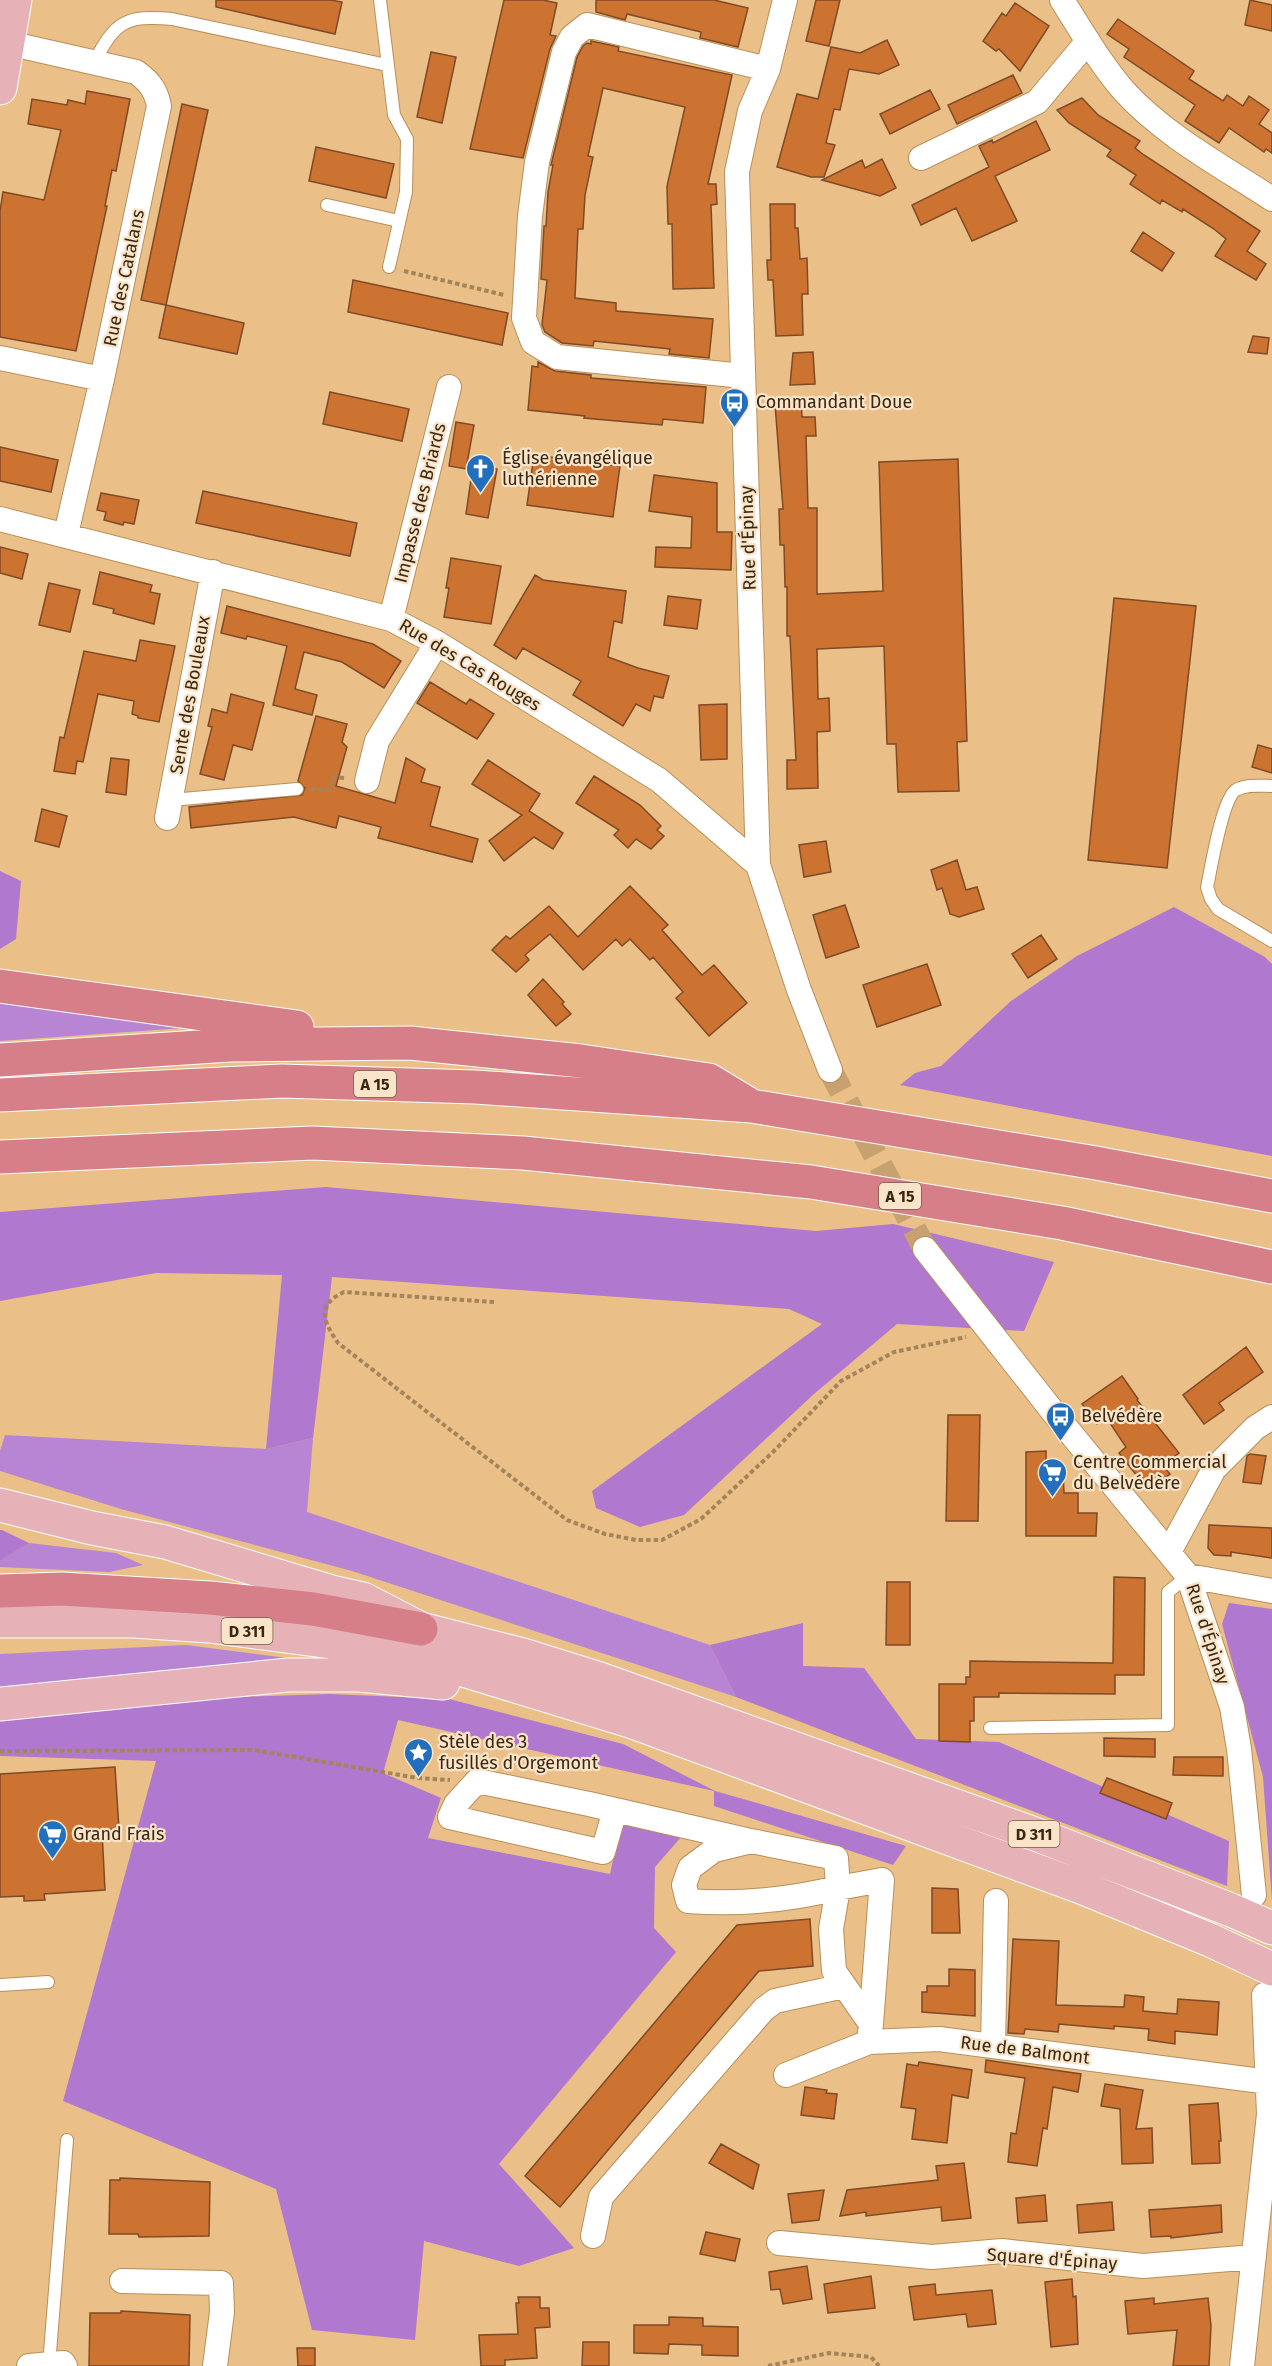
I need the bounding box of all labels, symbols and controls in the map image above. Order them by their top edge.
street label: Rue des Catalans [99,208,149,348]
bus stop icon: Commandant Doue [719,386,751,428]
place label: Commandant Doue [756,391,912,413]
street label: Impasse des Briards [389,421,451,585]
place label: Église évangélique luthérienne [502,446,653,490]
church icon: Église évangélique luthérienne [465,452,497,494]
street label: Rue d'Épinay [734,485,761,591]
street label: Sente des Bouleaux [165,614,215,776]
street label: Rue des Cas Rouges [395,614,545,716]
road number: A 15 [354,1071,396,1097]
road number: A 15 [879,1183,921,1209]
bus stop icon: Belvédère [1044,1400,1076,1442]
place label: Belvédère [1081,1405,1162,1427]
place label: Centre Commercial du Belvédère [1073,1451,1226,1494]
supermarket icon: Centre Commercial du Belvédère [1036,1456,1068,1498]
street label: Rue d'Épinay [1181,1580,1236,1687]
road number: D 311 [222,1618,272,1644]
place label: Stèle des 3 fusillés d'Orgemont [439,1731,599,1774]
place icon: Stèle des 3 fusillés d'Orgemont [402,1736,434,1778]
supermarket icon: Grand Frais [36,1818,68,1860]
road number: D 311 [1008,1821,1060,1847]
place label: Grand Frais [73,1823,164,1845]
street label: Rue de Balmont [959,2031,1091,2069]
street label: Square d'Épinay [986,2242,1118,2275]

